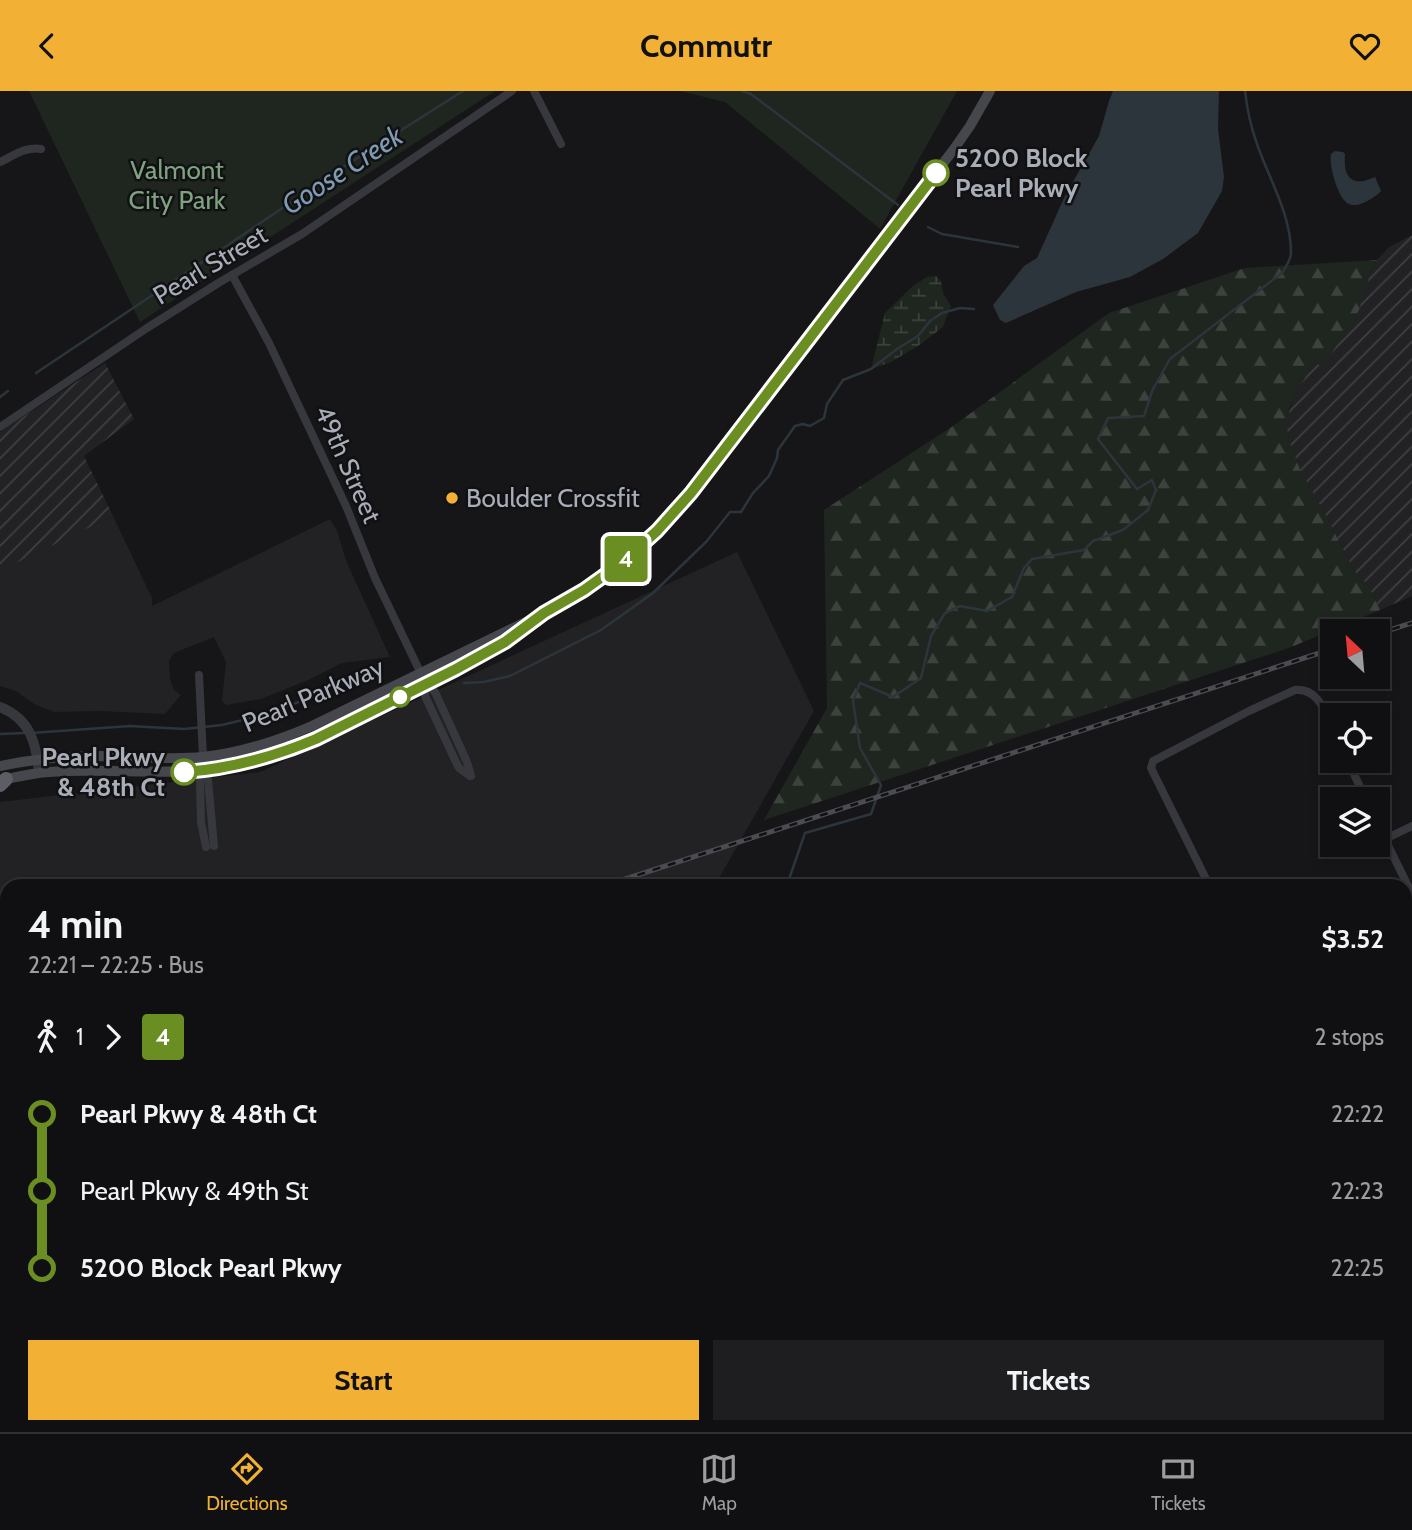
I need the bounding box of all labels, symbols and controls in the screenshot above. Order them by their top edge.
text: Commutr [640,26,772,65]
icon: back [28,27,66,65]
icon: heart [1346,27,1384,65]
water label: Goose Creek [275,118,410,222]
place label: 5200 Block Pearl Pkwy [955,142,1088,204]
park label: Valmont City Park [129,154,226,216]
marker: 5200 Block Pearl Pkwy [923,160,949,186]
street label: Pearl Street [147,218,273,312]
street label: 49th Street [308,400,388,528]
place label: Boulder Crossfit [466,482,640,514]
marker: Boulder Crossfit [444,490,460,506]
line badge: 4 [603,536,649,582]
text: 4 [619,544,633,573]
north arrow [1320,619,1390,689]
map controls [1320,619,1390,857]
street label: Pearl Parkway [237,651,389,739]
unlabelled marker [390,687,410,707]
button: locate [1320,703,1390,773]
place label: Pearl Pkwy & 48th Ct [41,741,165,803]
marker: Pearl Pkwy & 48th Ct [171,759,197,785]
button: layers [1320,787,1390,857]
text: 4 min [28,901,123,948]
text: $3.52 [1321,923,1384,955]
text: 22:21 – 22:25 · Bus [28,951,204,979]
icon: walk [28,1018,66,1056]
icon: forward [94,1018,132,1056]
text: 4 [156,1022,170,1051]
text: 1 [76,1023,84,1051]
text: 2 stops [1315,1023,1384,1051]
text: Pearl Pkwy & 48th Ct [80,1098,317,1130]
text: 22:22 [1331,1100,1384,1128]
text: Pearl Pkwy & 49th St [80,1175,309,1207]
text: 22:23 [1331,1177,1384,1205]
text: 5200 Block Pearl Pkwy [80,1252,342,1284]
text: 22:25 [1331,1254,1384,1282]
button: Start [28,1340,699,1420]
button: Tickets [713,1340,1384,1420]
tab: Directions [206,1450,288,1515]
tab: Map [700,1450,738,1515]
tab: Tickets [1151,1450,1206,1515]

